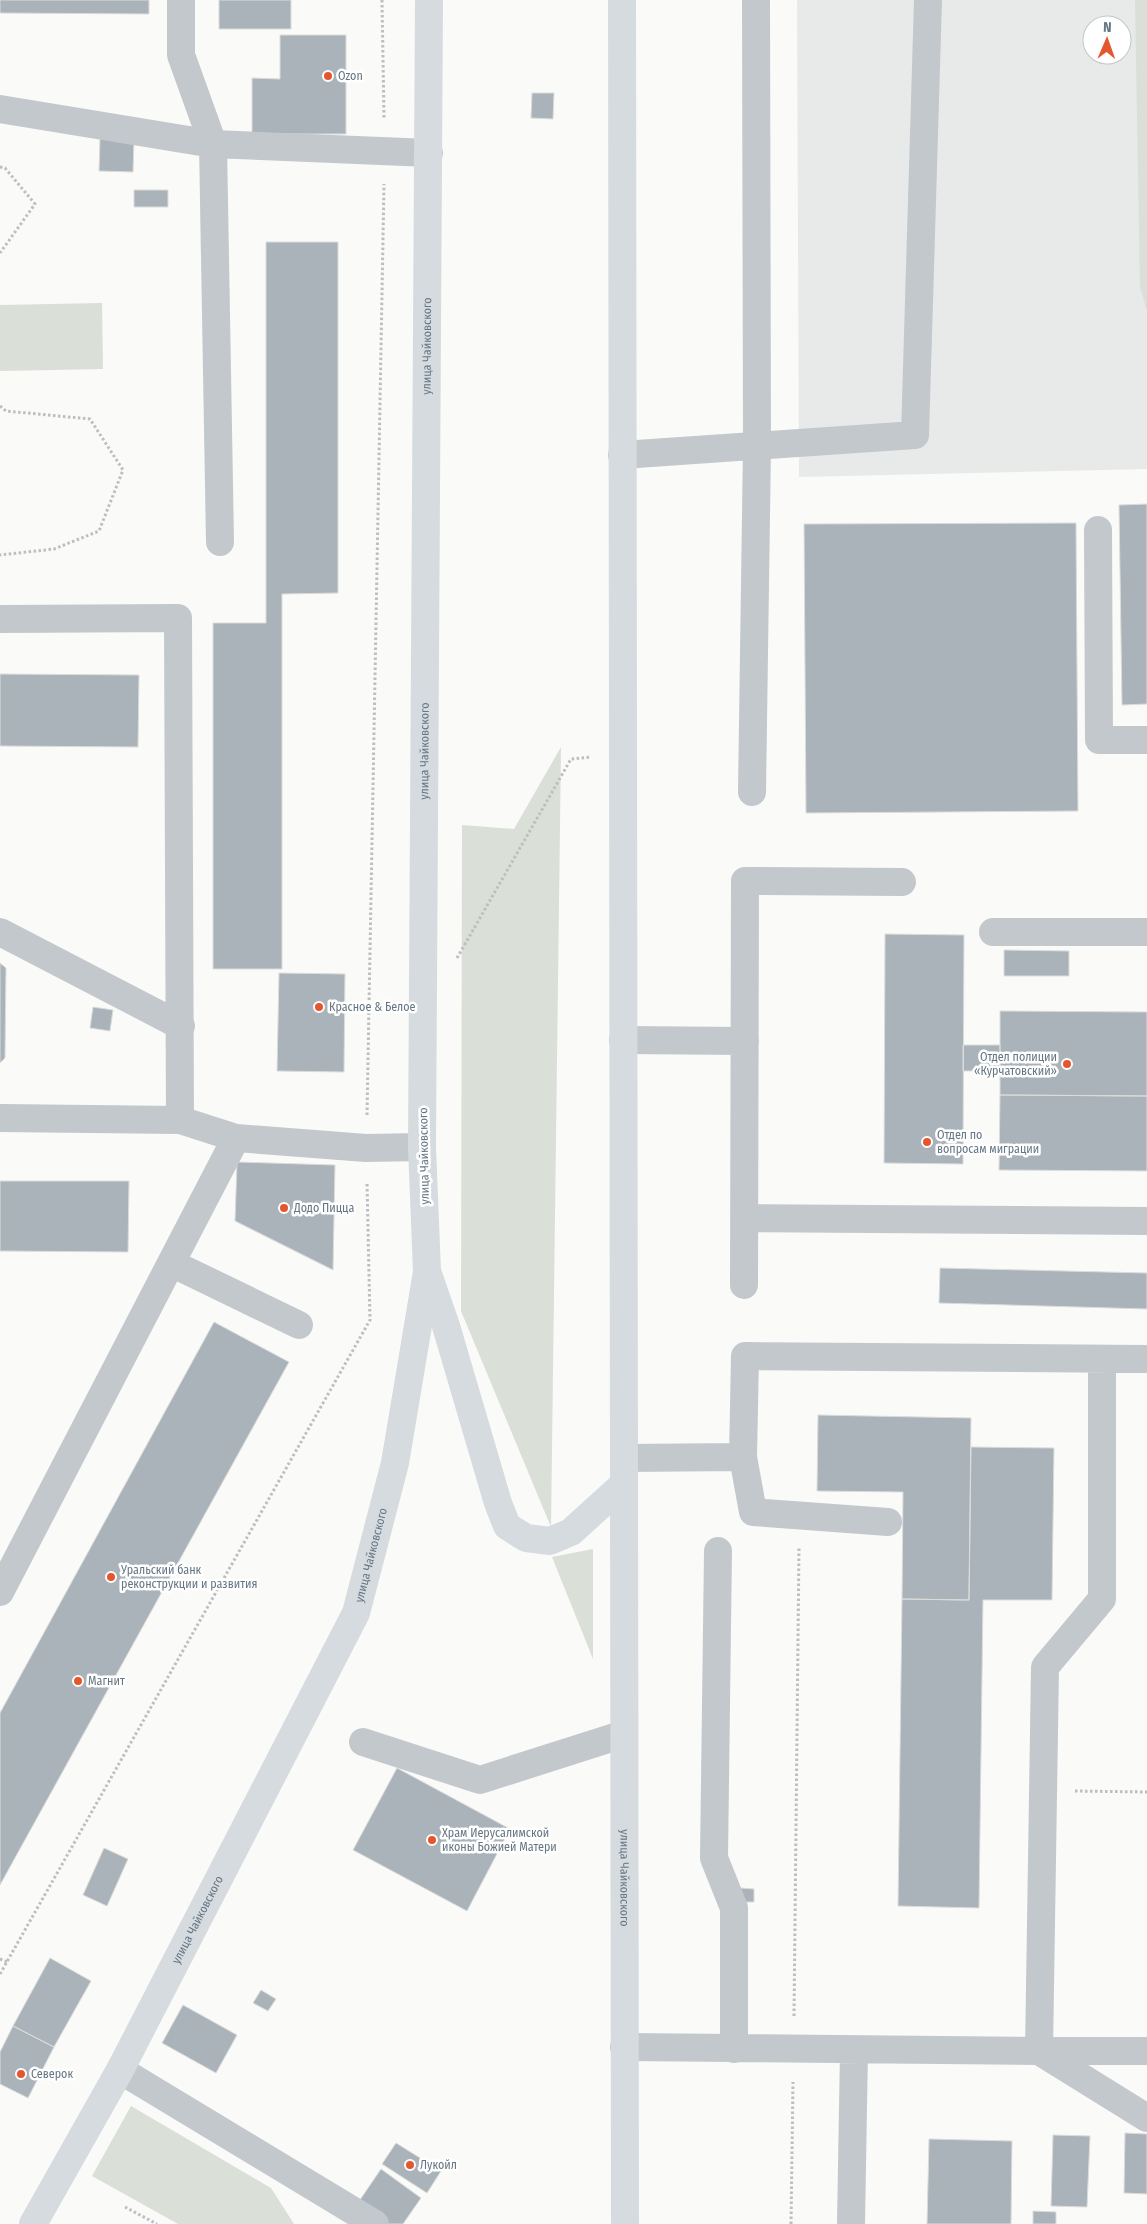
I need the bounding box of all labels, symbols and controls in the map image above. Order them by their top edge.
north arrow [1082,15,1132,65]
text: N [1103,19,1112,36]
place label: Ozon [338,69,363,83]
marker: Ozon [322,70,334,82]
street label: улица Чайковского [420,297,434,395]
street label: улица Чайковского [417,702,432,800]
place label: Красное & Белое [329,1000,416,1014]
marker: Красное & Белое [313,1001,325,1013]
place label: Отдел полиции «Курчатовский» [974,1050,1057,1078]
marker: Отдел полиции «Курчатовский» [1061,1058,1073,1070]
street label: улица Чайковского [416,1107,432,1205]
place label: Отдел по вопросам миграции [937,1128,1039,1156]
marker: Отдел по вопросам миграции [921,1136,933,1148]
place label: Додо Пицца [293,1201,354,1215]
marker: Додо Пицца [278,1202,290,1214]
street label: улица Чайковского [352,1506,390,1604]
place label: Уральский банк реконструкции и развития [120,1563,257,1591]
marker: Уральский банк реконструкции и развития [105,1571,117,1583]
place label: Магнит [88,1674,125,1688]
marker: Магнит [72,1675,84,1687]
place label: Храм Иерусалимской иконы Божией Матери [442,1826,557,1854]
street label: улица Чайковского [617,1829,632,1927]
marker: Храм Иерусалимской иконы Божией Матери [426,1834,438,1846]
street label: улица Чайковского [169,1873,226,1966]
place label: Северок [31,2067,73,2081]
marker: Северок [15,2068,27,2080]
place label: Лукойл [420,2158,457,2172]
marker: Лукойл [404,2159,416,2171]

